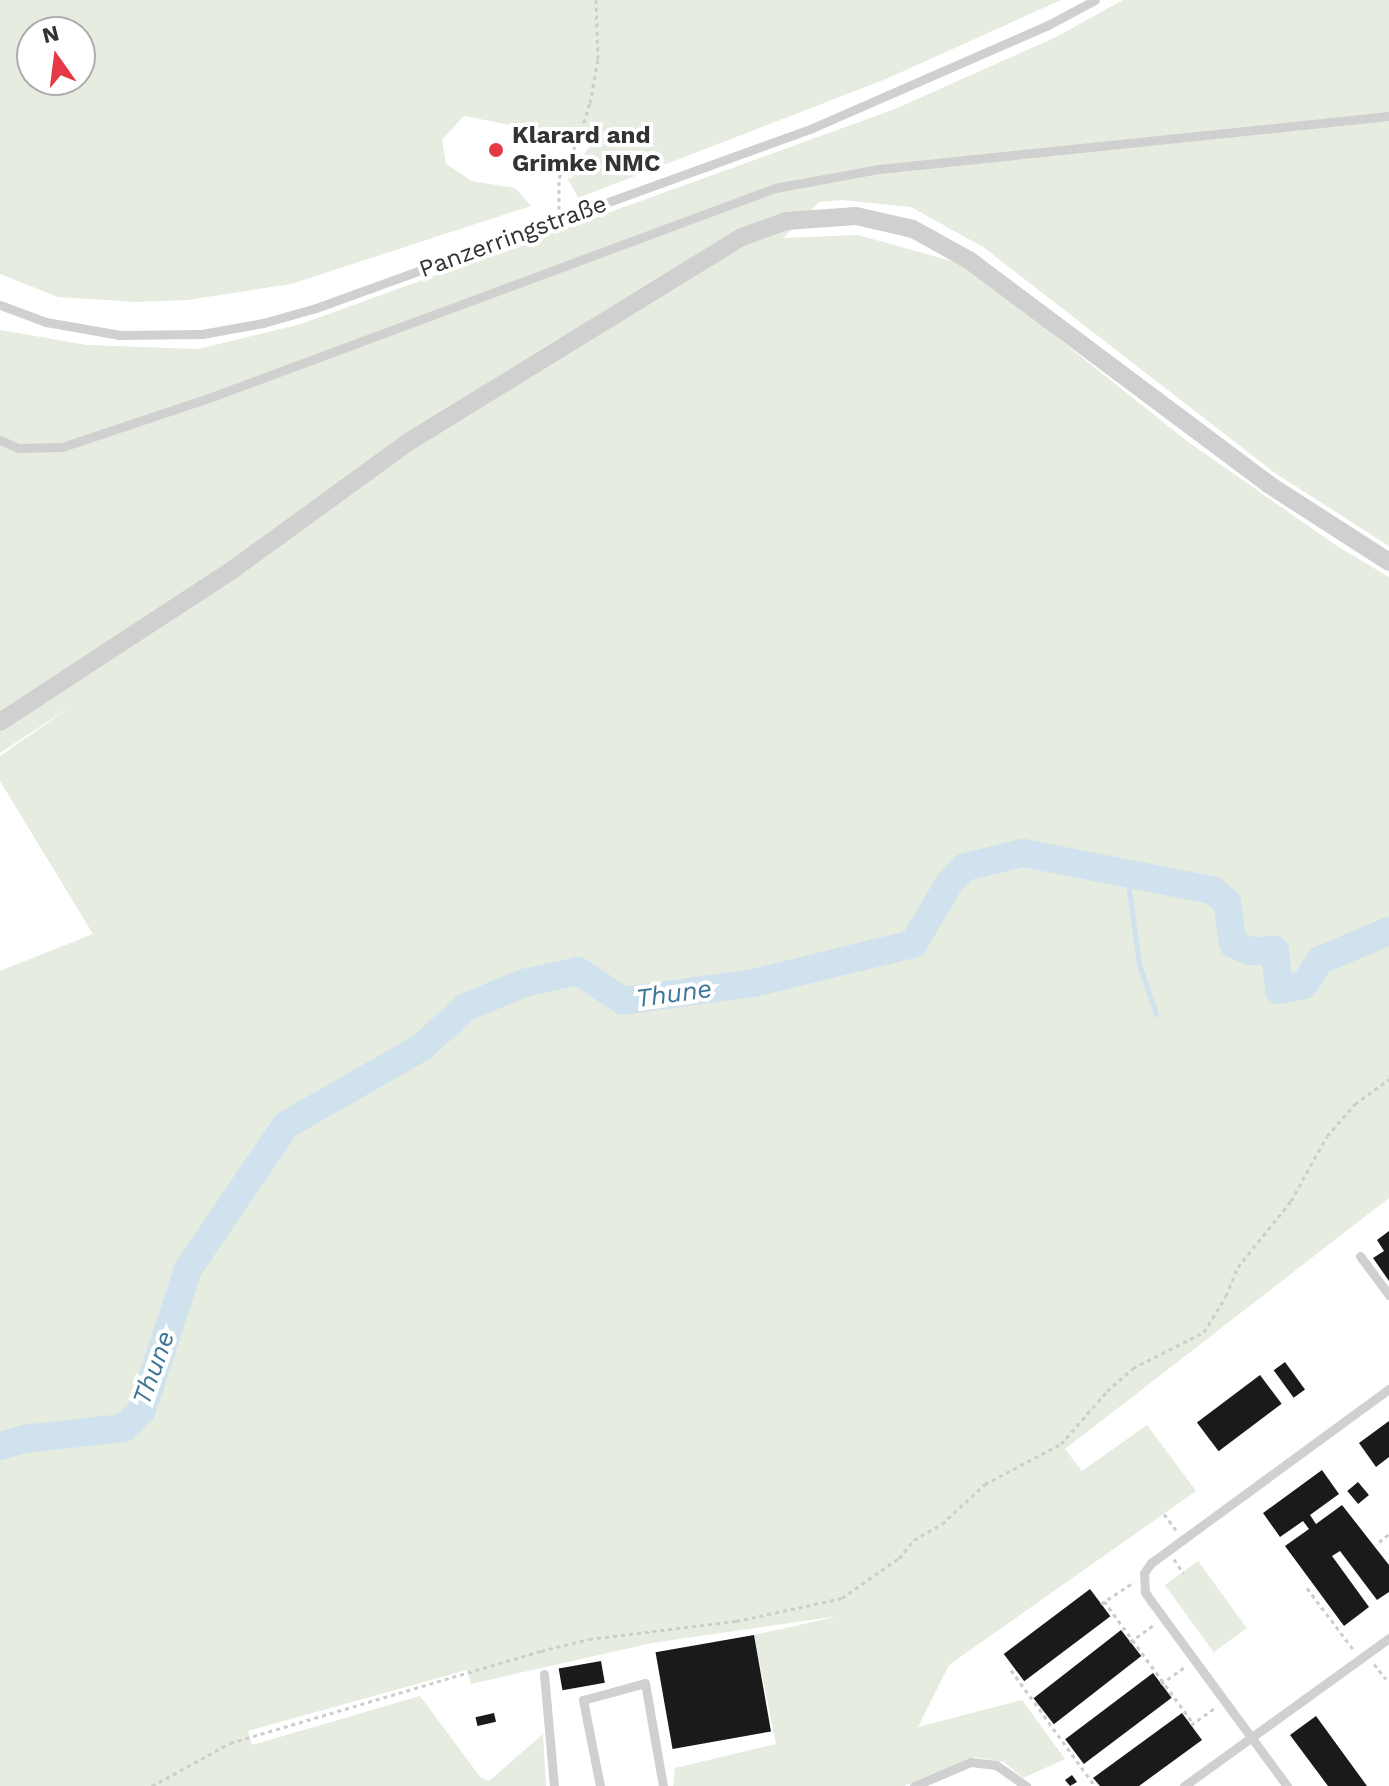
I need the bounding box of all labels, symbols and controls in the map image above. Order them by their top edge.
north arrow [16,16,96,96]
text: N [40,20,61,48]
place label: Klarard and Grimke NMC [512,122,660,178]
marker: Klarard and Grimke NMC [487,141,505,159]
street label: Panzerringstraße [415,190,611,284]
water label: Thune [634,973,714,1015]
water label: Thune [126,1327,182,1409]

